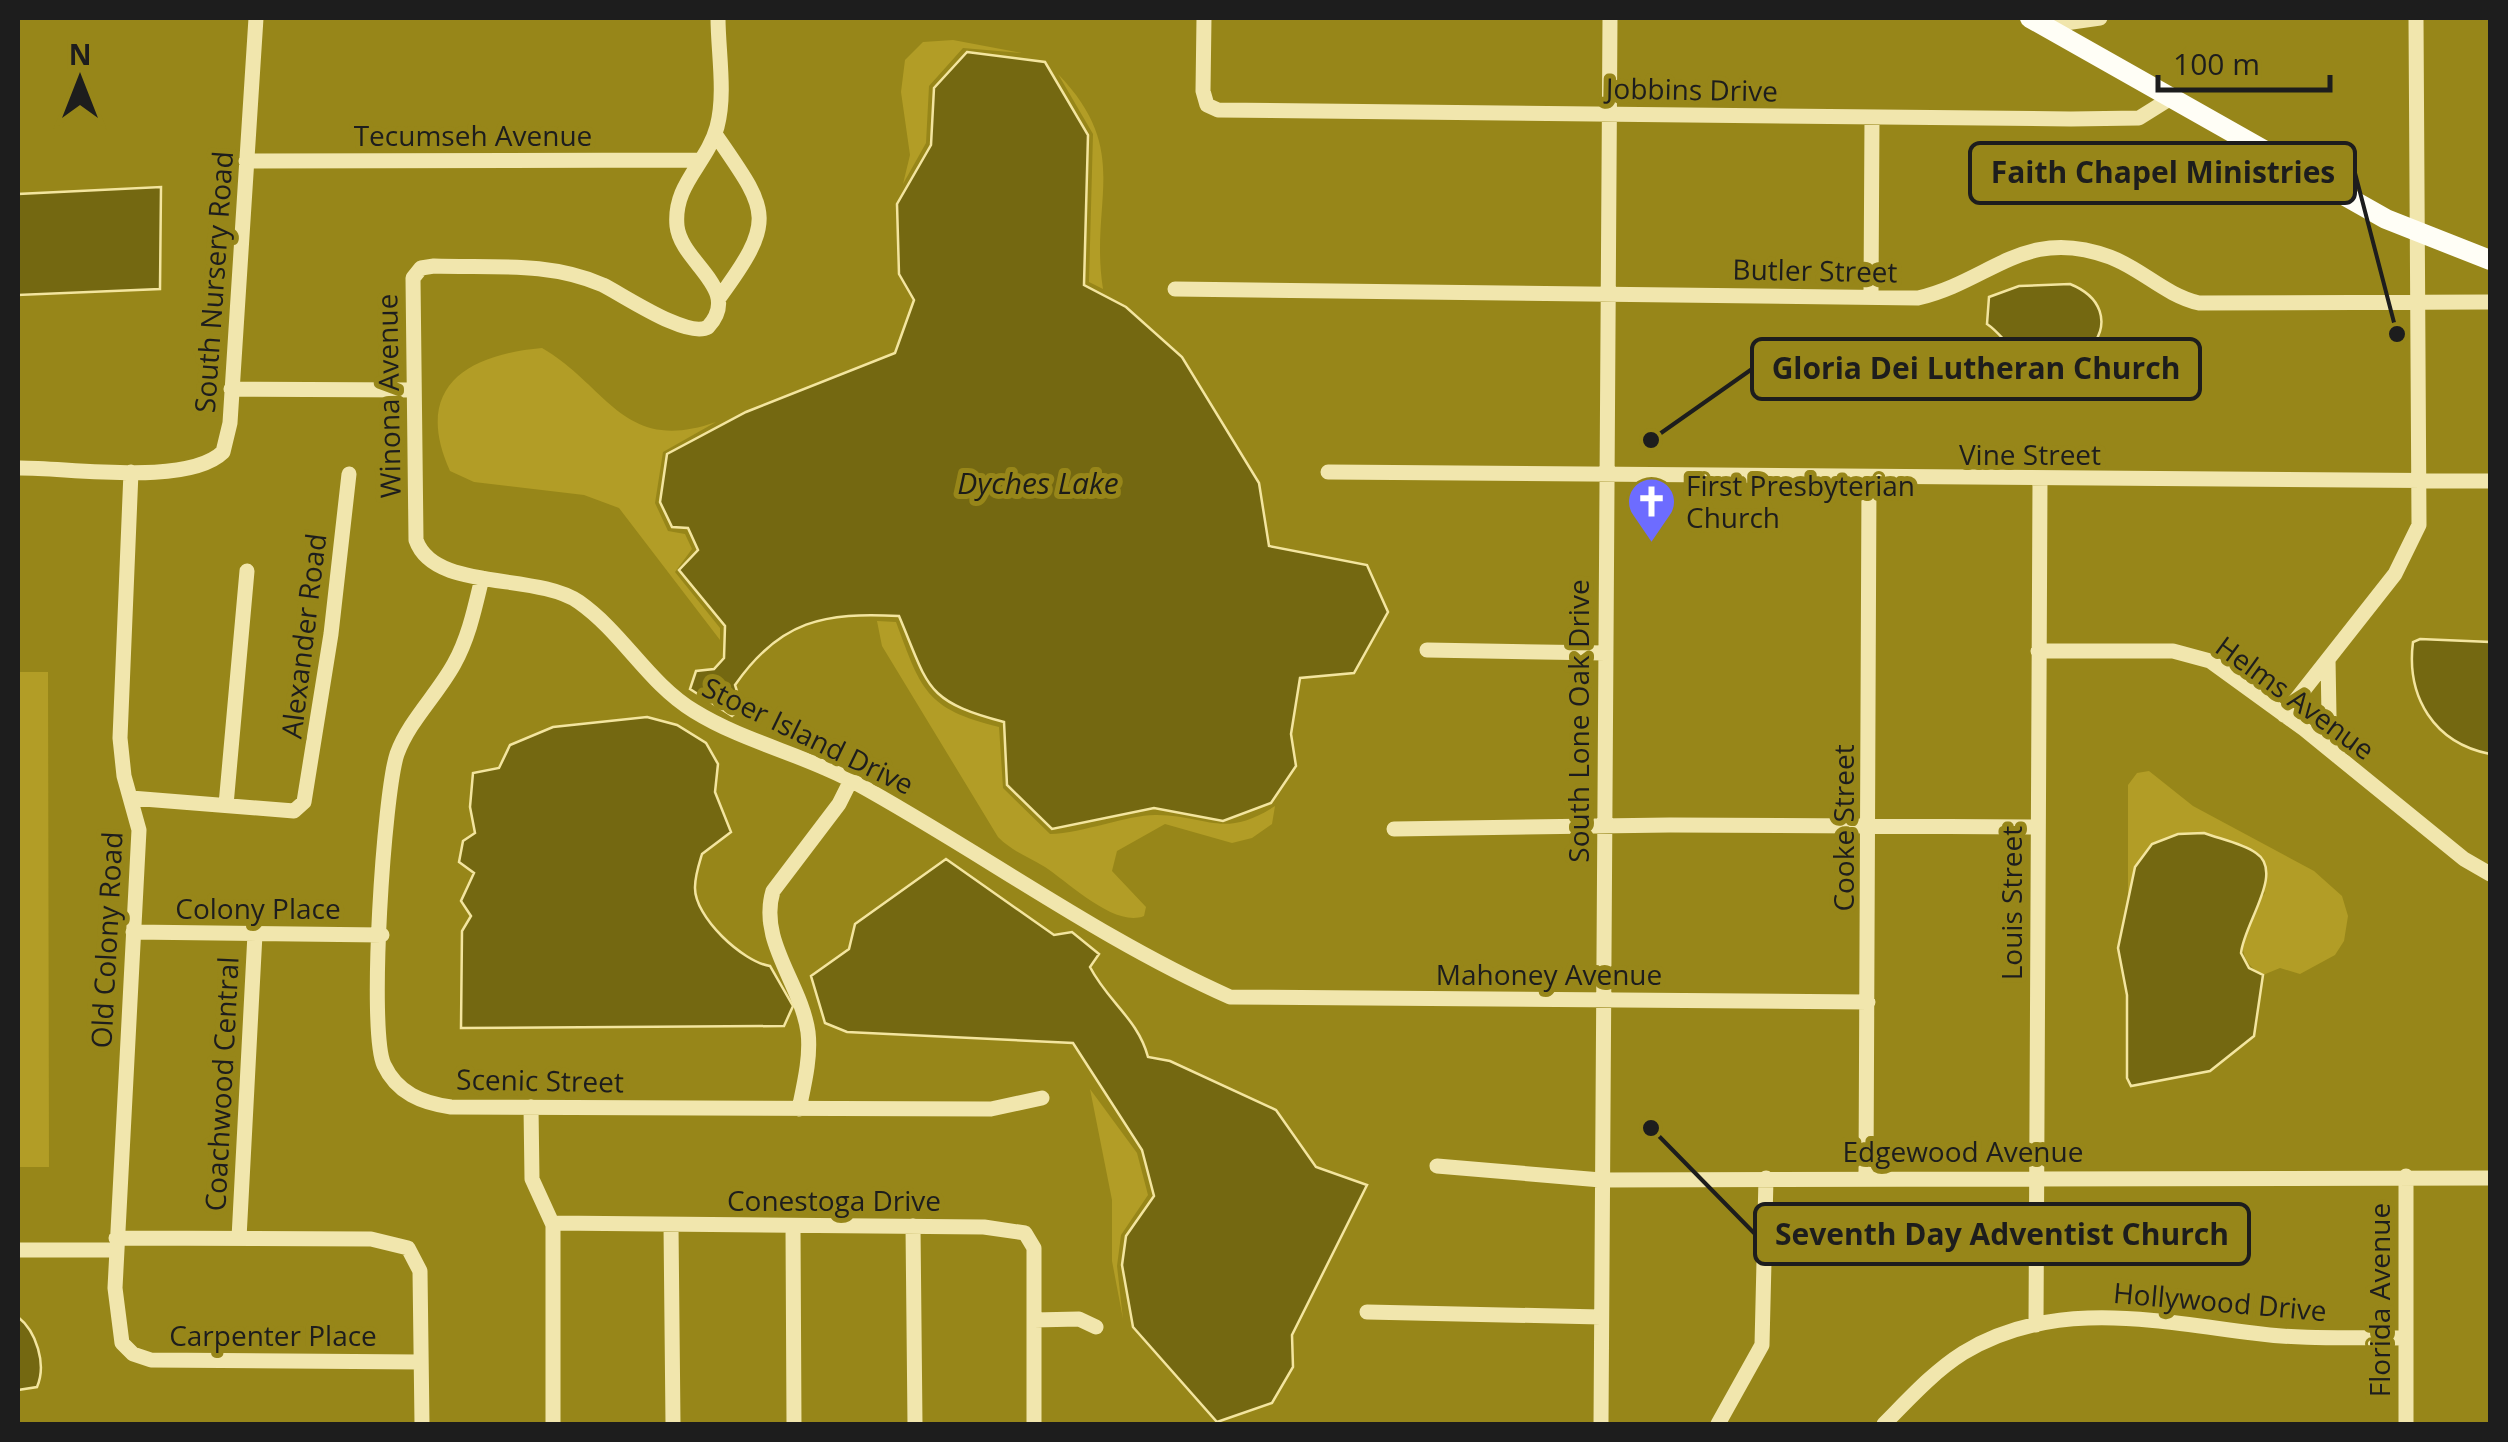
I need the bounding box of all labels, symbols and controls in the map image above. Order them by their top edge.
north arrow [30,30,130,130]
scale bar [2158,30,2330,92]
text: N [69,35,91,73]
text: 100 m [2173,43,2260,84]
street label: Jobbins Drive [1603,68,1778,109]
street label: Tecumseh Avenue [354,116,592,154]
callout: Faith Chapel Ministries [1970,143,2355,203]
street label: South Nursery Road [185,150,241,414]
text: Faith Chapel Ministries [1991,151,2335,192]
street label: Butler Street [1732,250,1898,290]
street label: Winona Avenue [367,293,409,499]
callout: Gloria Dei Lutheran Church [1752,339,2200,399]
text: Gloria Dei Lutheran Church [1772,347,2180,388]
street label: Vine Street [1959,435,2101,473]
water label: Dyches Lake [957,462,1119,503]
place label: First Presbyterian Church [1686,466,1915,536]
church icon: First Presbyterian Church [1625,476,1677,544]
street label: Alexander Road [272,531,334,741]
street label: South Lone Oak Drive [1559,579,1597,863]
street label: Helms Avenue [2209,627,2383,768]
street label: Stoer Island Drive [697,667,920,803]
street label: Cooke Street [1824,744,1862,912]
street label: Louis Street [1992,826,2030,980]
street label: Old Colony Road [81,831,131,1049]
street label: Colony Place [175,889,341,927]
street label: Mahoney Avenue [1436,955,1662,993]
street label: Coachwood Central [195,956,247,1212]
street label: Scenic Street [456,1060,624,1100]
street label: Edgewood Avenue [1843,1132,2083,1170]
street label: Conestoga Drive [727,1181,941,1219]
street label: Florida Avenue [2360,1203,2398,1397]
callout: Seventh Day Adventist Church [1755,1204,2249,1264]
text: Seventh Day Adventist Church [1775,1213,2229,1254]
street label: Hollywood Drive [2112,1273,2328,1329]
street label: Carpenter Place [169,1316,377,1354]

